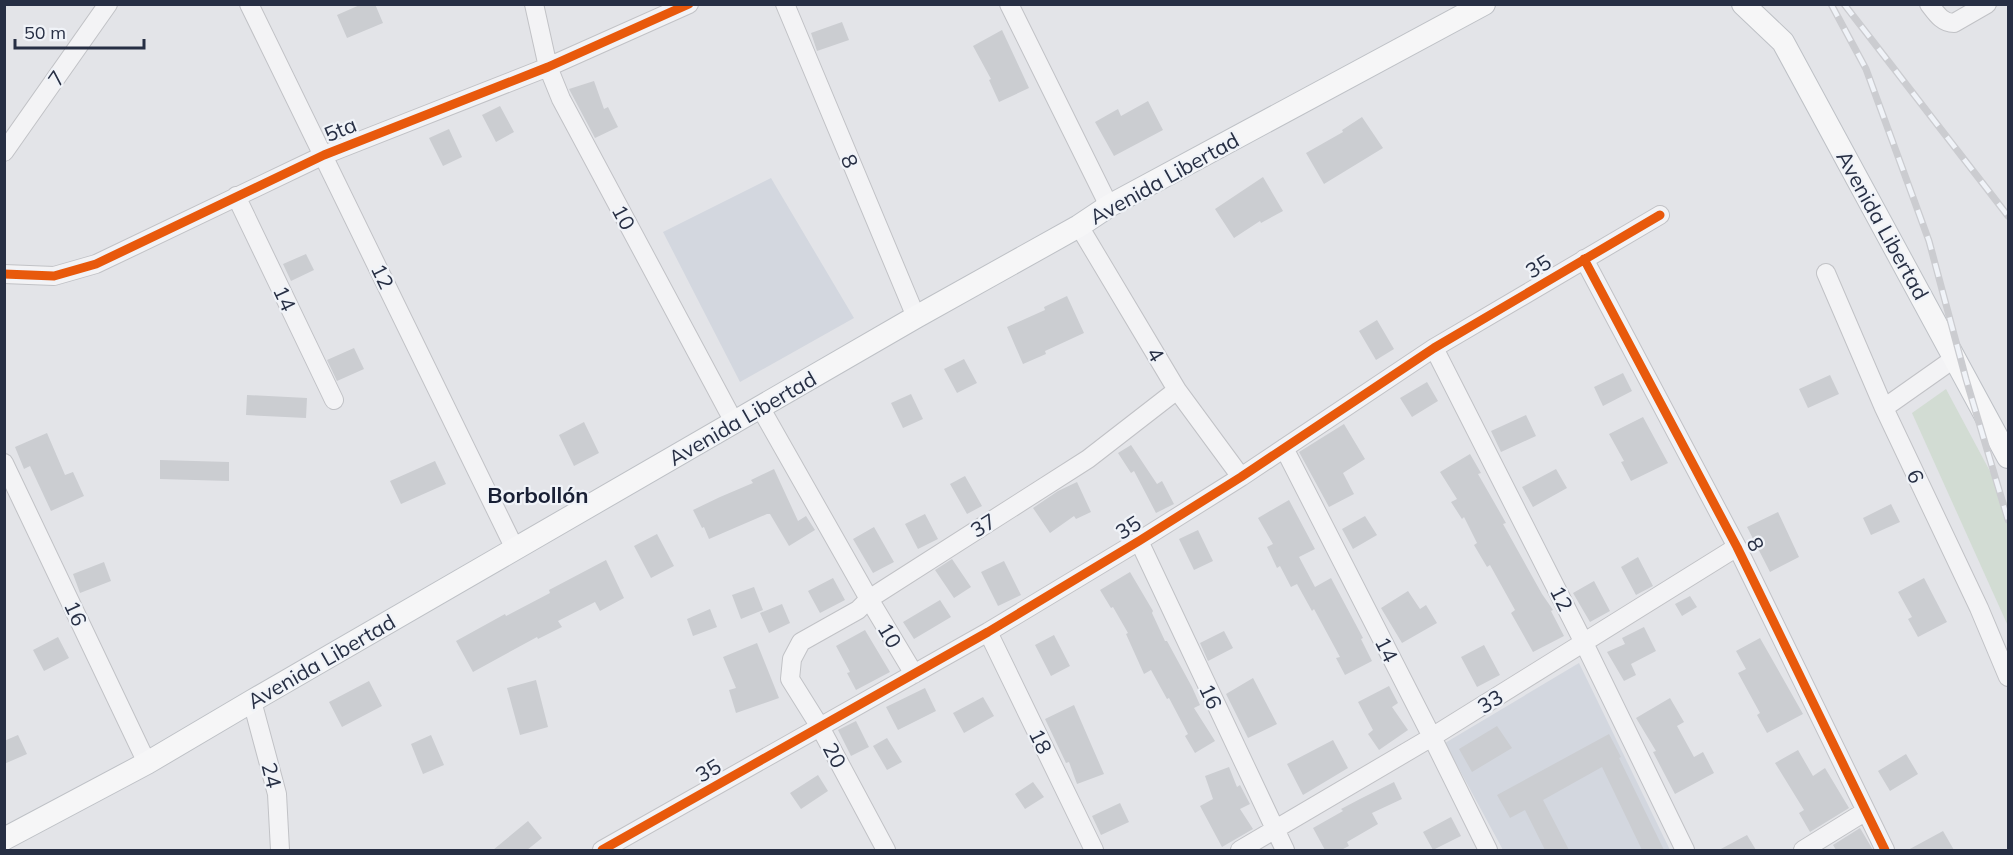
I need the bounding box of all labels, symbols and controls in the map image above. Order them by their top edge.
scale bar [15,12,144,50]
text: 50 m [24,21,66,44]
street label: 7 [42,65,70,91]
street label: 5ta [320,111,360,147]
street label: Avenida Libertad [1085,126,1243,230]
street label: Avenida Libertad [1831,146,1935,304]
street label: 8 [836,150,864,172]
street label: 10 [607,200,641,234]
street label: 35 [1521,248,1555,284]
street label: 12 [366,259,400,293]
street label: 14 [268,281,302,315]
street label: 4 [1142,342,1171,366]
street label: Avenida Libertad [663,365,821,471]
street label: 6 [1902,465,1930,487]
district label: Borbollón [487,481,589,509]
street label: 37 [965,507,1001,543]
street label: 35 [1110,509,1146,545]
street label: 8 [1742,532,1770,556]
street label: 12 [1545,581,1579,615]
street label: 16 [59,596,93,630]
street label: Avenida Libertad [242,608,400,714]
street label: 10 [872,618,908,652]
street label: 14 [1370,632,1404,666]
street label: 16 [1194,679,1228,713]
street label: 33 [1472,683,1508,719]
street label: 18 [1024,724,1058,758]
street label: 20 [818,738,852,772]
street label: 35 [691,752,725,788]
street label: 24 [256,760,288,791]

